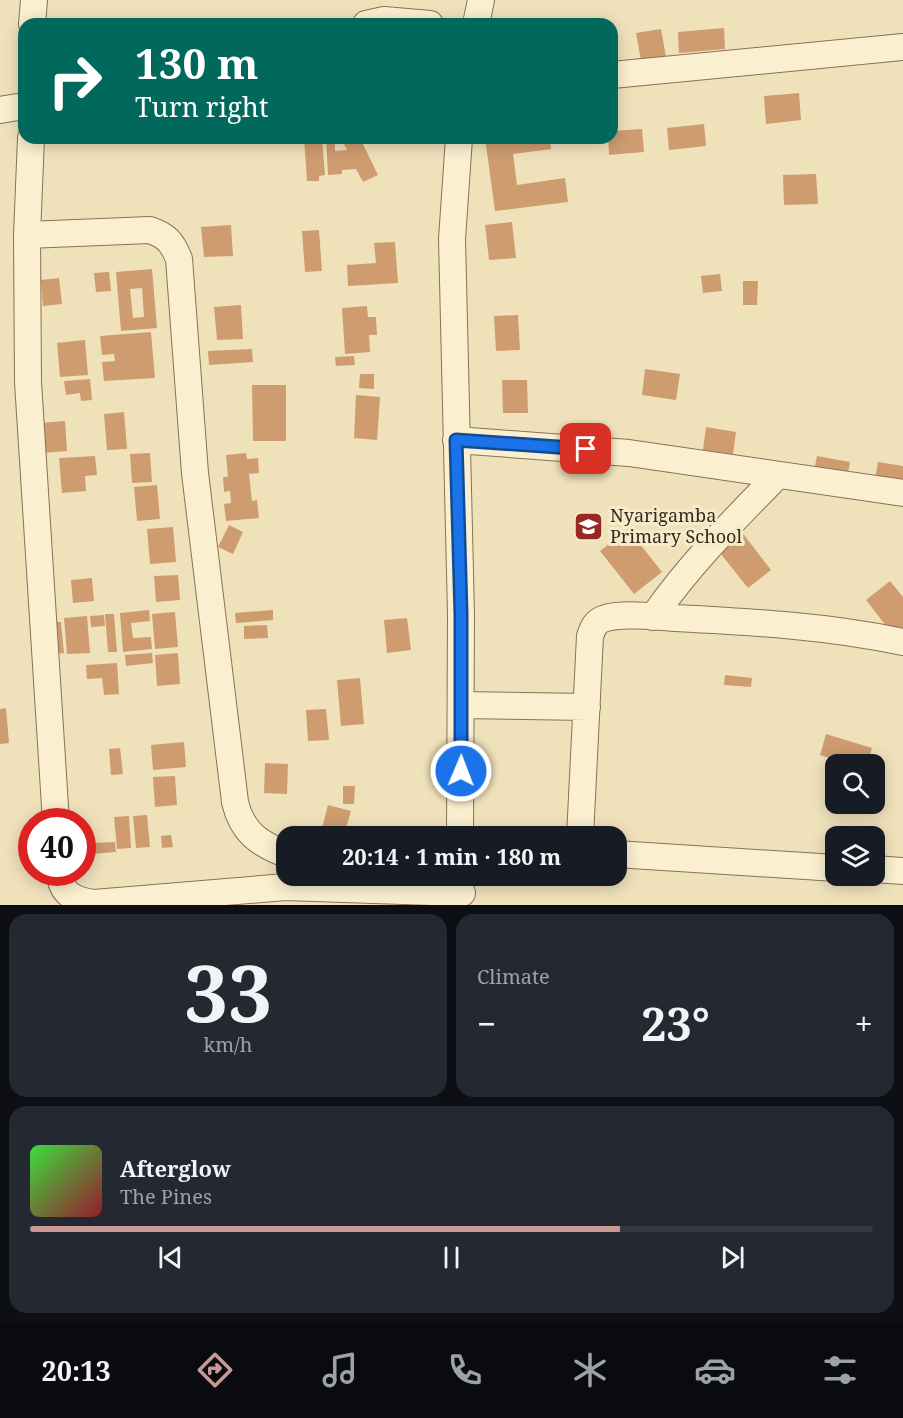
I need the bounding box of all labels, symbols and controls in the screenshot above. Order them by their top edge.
text: 130 m [135,34,259,91]
icon: right [36,42,114,120]
text: Turn right [135,88,268,125]
pin [560,423,611,474]
icon: arrive [569,432,602,465]
place label: Nyarigamba Primary School [610,503,742,548]
school or university icon: Nyarigamba Primary School [573,510,605,542]
position arrow [429,739,493,803]
map controls [825,754,885,886]
button: search [825,754,885,814]
speed limit sign: 40 [18,808,96,886]
button: layers [825,826,885,886]
text: 20:14 · 1 min · 180 m [342,841,561,871]
text: 33 [184,939,272,1045]
text: Climate [477,963,550,990]
text: 23° [641,993,710,1054]
text: − [477,1001,496,1046]
text: + [855,1001,873,1046]
text: km/h [203,1031,253,1058]
text: Afterglow [120,1153,231,1183]
text: The Pines [120,1183,212,1210]
icon: previous [154,1241,187,1274]
icon: pause [435,1241,468,1274]
icon: next [716,1241,749,1274]
icon: directions [194,1349,236,1391]
icon: music [319,1349,361,1391]
icon: phone [444,1349,486,1391]
icon: climate [569,1349,611,1391]
icon: car [694,1349,736,1391]
icon: filters [819,1349,861,1391]
text: 20:13 [42,1352,111,1389]

